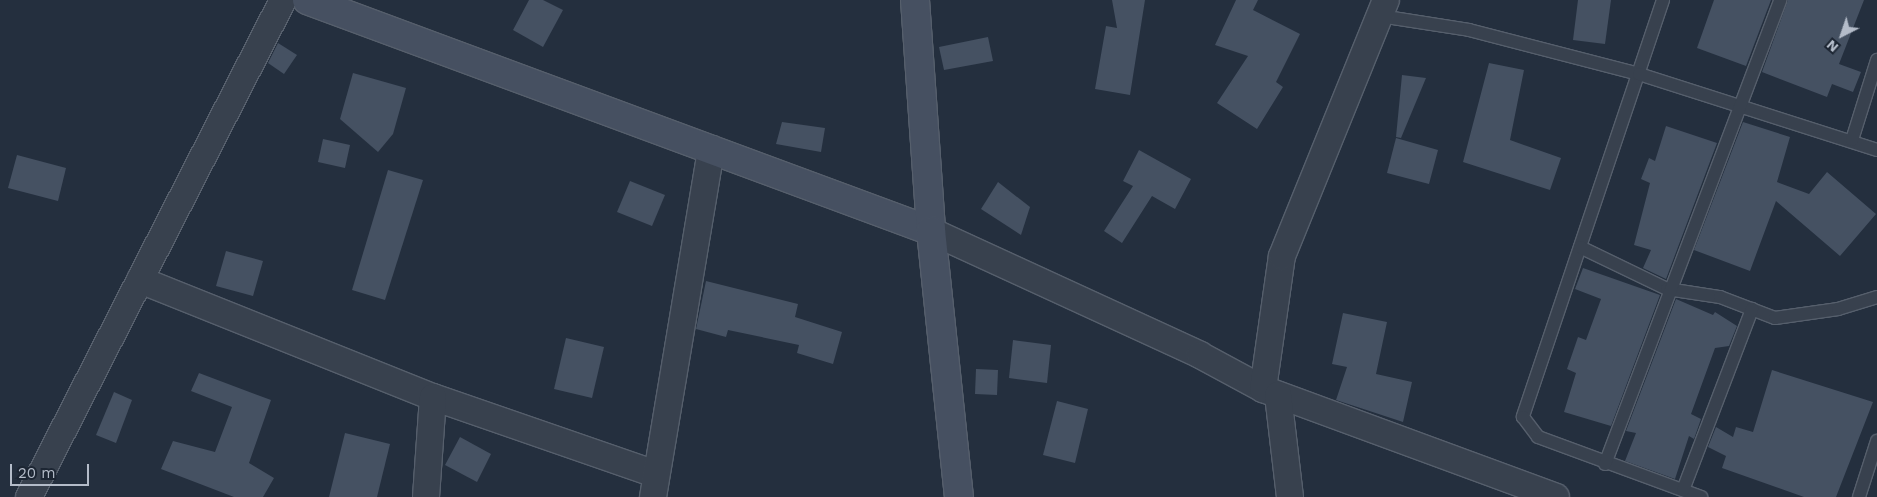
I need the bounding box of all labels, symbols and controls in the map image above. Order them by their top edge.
north arrow [1817,10,1867,60]
text: N [1823,37,1841,56]
scale bar [12,454,91,486]
text: 20 m [18,464,56,482]

